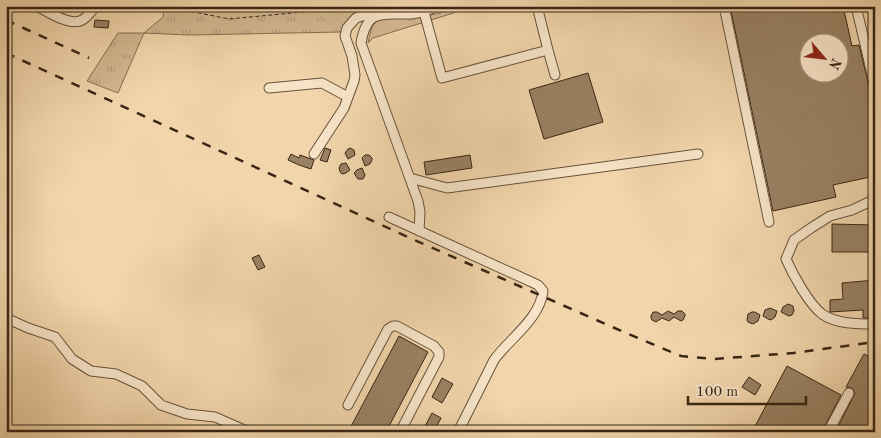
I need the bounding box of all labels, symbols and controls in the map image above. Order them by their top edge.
north arrow [798,32,848,82]
text: N [826,56,843,72]
scale bar [688,373,806,405]
text: 100 m [696,385,738,400]

